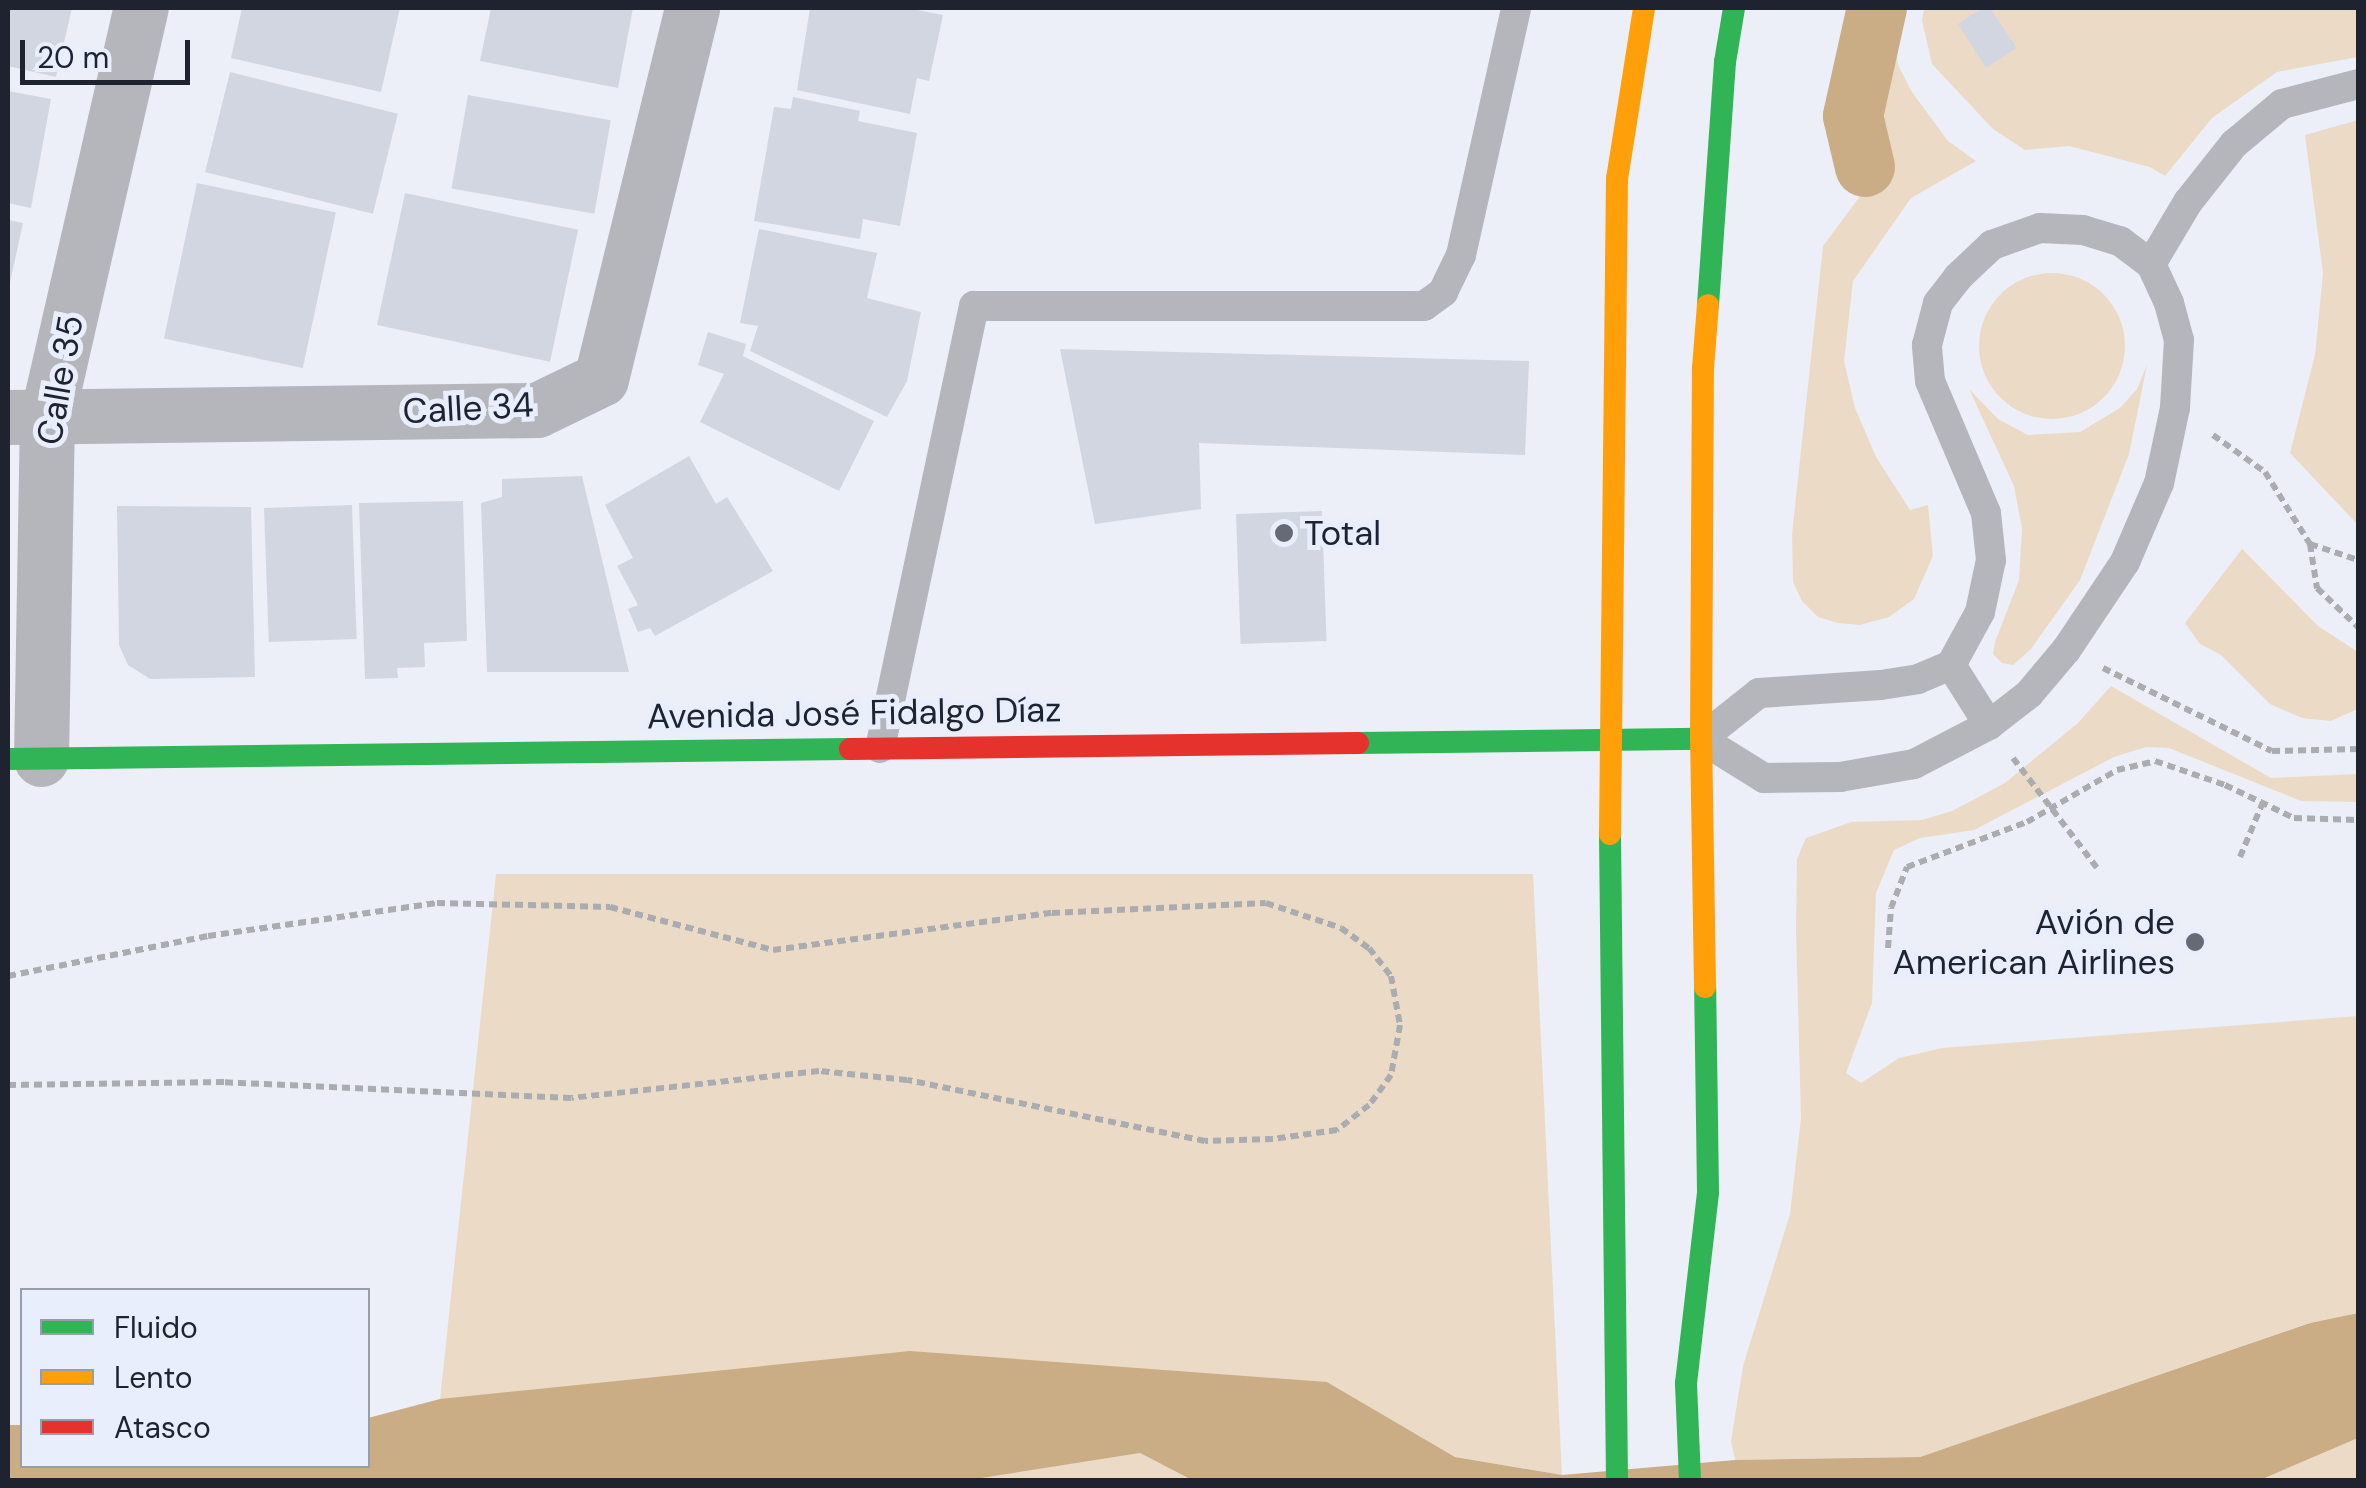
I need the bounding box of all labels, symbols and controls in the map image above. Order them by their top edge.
scale bar [25,20,195,82]
text: 20 m [37,38,109,77]
street label: Calle 35 [28,312,92,448]
street label: Calle 34 [402,384,534,432]
place label: Total [1304,512,1381,554]
marker: Total [1273,522,1295,544]
street label: Avenida José Fidalgo Díaz [646,688,1062,738]
place label: Avión de American Airlines [1893,901,2175,983]
marker: Avión de American Airlines [2184,931,2206,953]
legend [20,1288,370,1468]
text: Fluido [114,1308,198,1347]
text: Lento [114,1358,193,1397]
text: Atasco [114,1408,211,1447]

